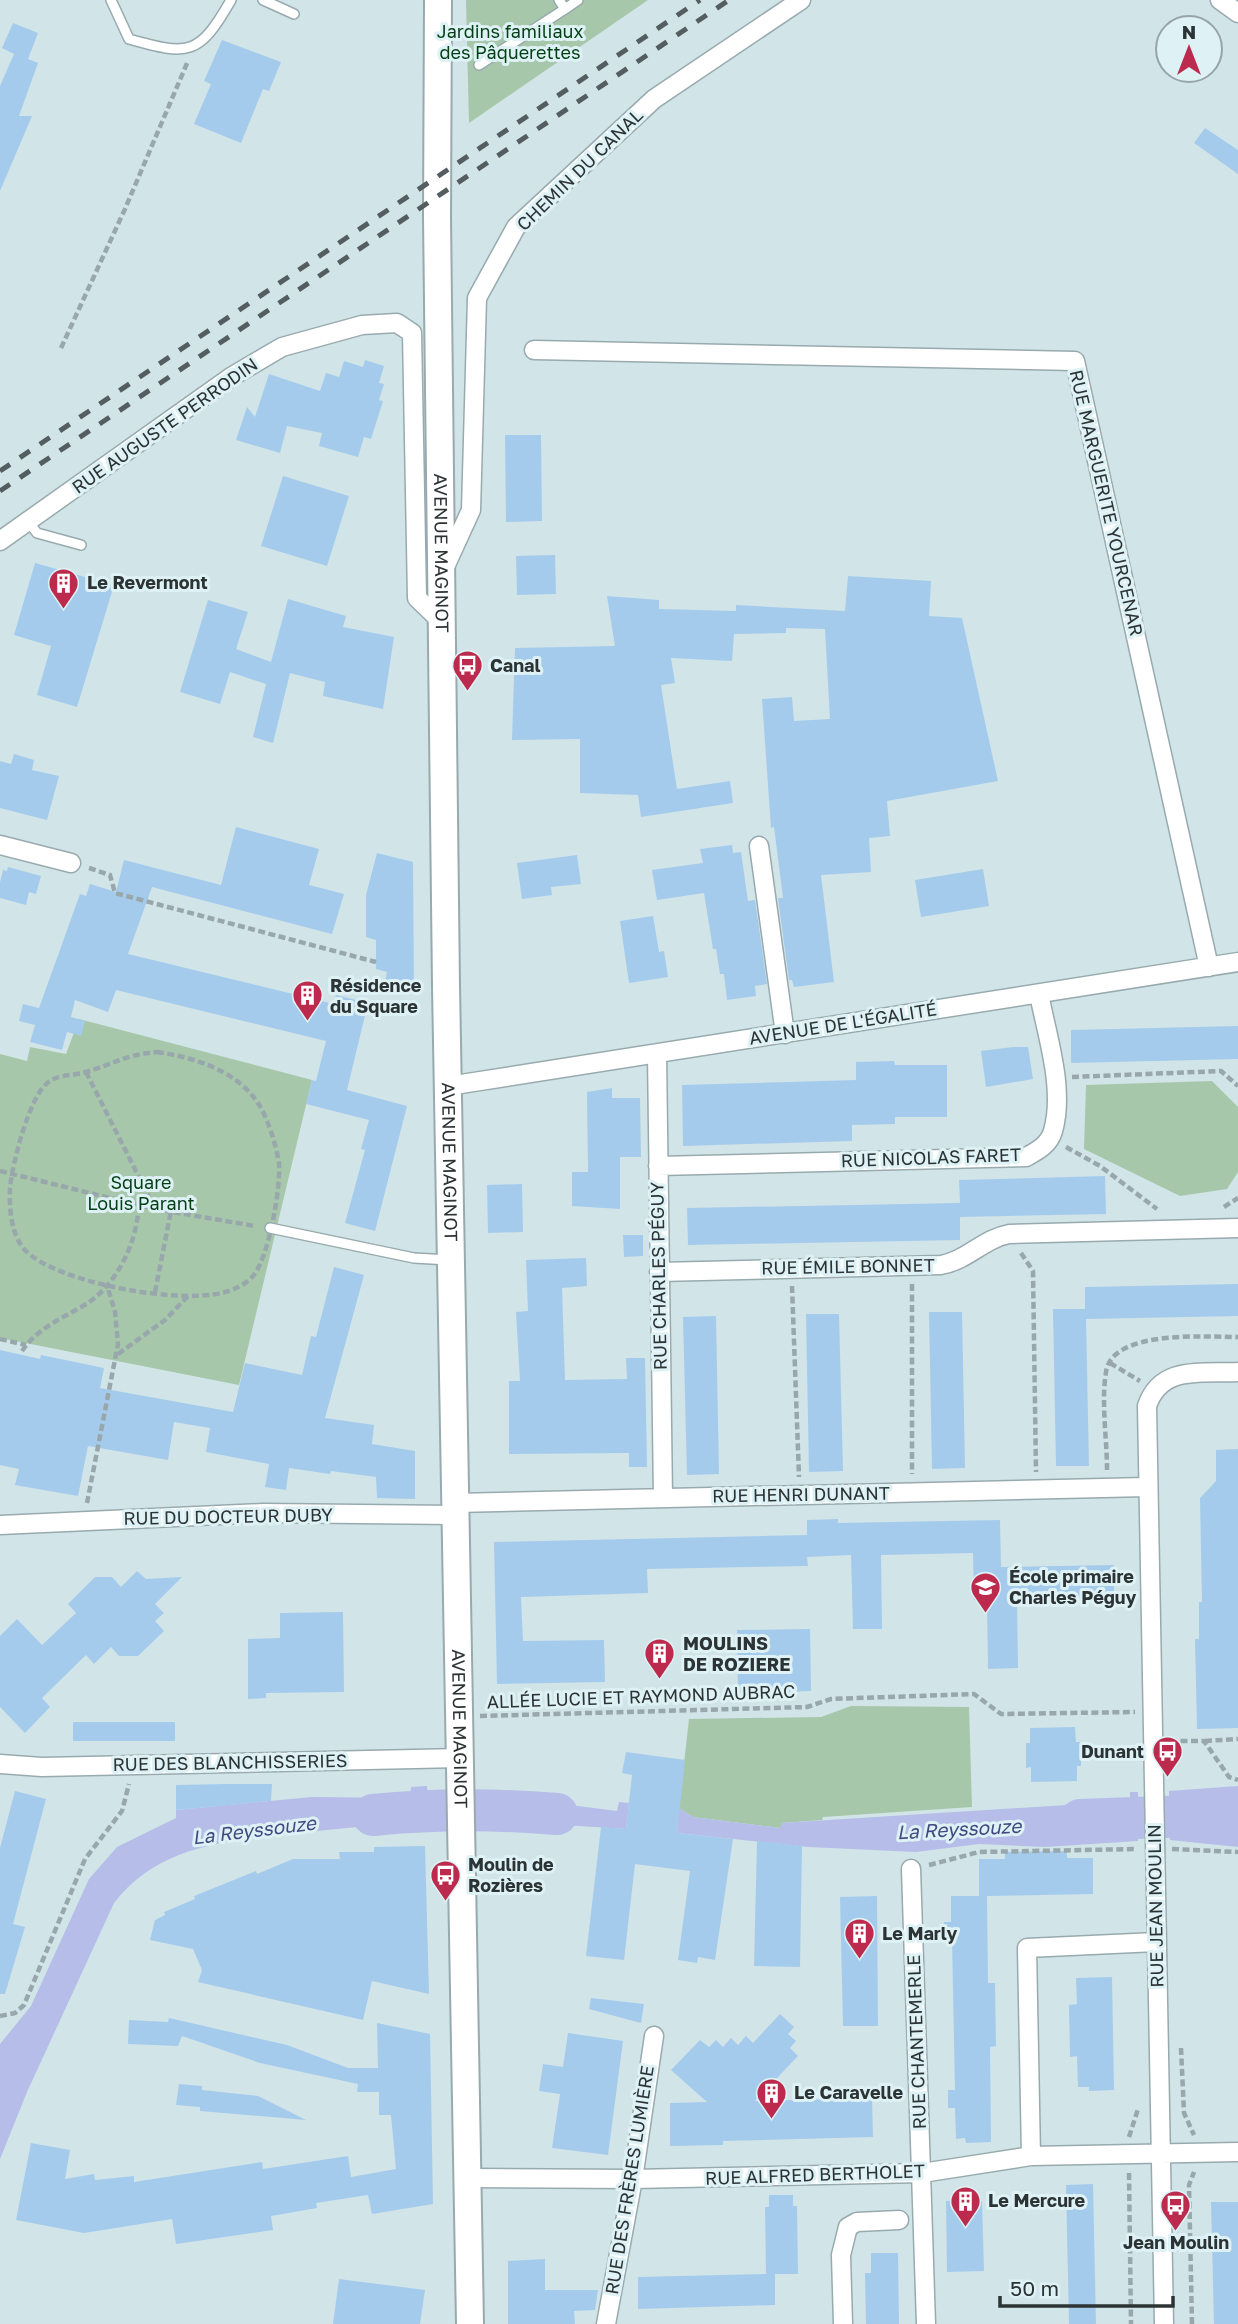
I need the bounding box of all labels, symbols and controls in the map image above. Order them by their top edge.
north arrow [1154,14,1224,84]
park label: Jardins familiaux des Pâquerettes [437,20,583,63]
text: N [1182,20,1196,43]
street label: CHEMIN DU CANAL [512,104,647,235]
street label: RUE AUGUSTE PERRODIN [67,353,262,498]
street label: RUE MARGUERITE YOURCENAR [1066,367,1148,638]
street label: AVENUE MAGINOT [430,473,454,633]
building icon: Le Revermont [47,566,81,610]
place label: Le Revermont [87,571,208,593]
bus stop icon: Canal [450,649,484,693]
place label: Canal [490,654,541,676]
place label: Résidence du Square [330,974,422,1017]
building icon: Résidence du Square [290,979,324,1023]
street label: AVENUE DE L'ÉGALITÉ [747,997,938,1049]
street label: AVENUE MAGINOT [438,1082,463,1242]
street label: RUE NICOLAS FARET [840,1143,1022,1171]
park label: Square Louis Parant [87,1171,195,1214]
street label: RUE CHARLES PÉGUY [645,1181,671,1370]
street label: RUE ÉMILE BONNET [761,1253,935,1279]
street label: RUE HENRI DUNANT [712,1481,890,1507]
street label: RUE DU DOCTEUR DUBY [123,1503,333,1529]
place label: École primaire Charles Péguy [1009,1565,1137,1608]
school or university icon: École primaire Charles Péguy [969,1570,1003,1614]
place label: MOULINS DE ROZIERE [683,1632,790,1675]
building icon: MOULINS DE ROZIERE [643,1637,677,1681]
street label: AVENUE MAGINOT [448,1649,473,1809]
street label: ALLÉE LUCIE ET RAYMOND AUBRAC [486,1680,796,1712]
bus stop icon: Dunant [1150,1735,1184,1779]
place label: Dunant [1081,1740,1144,1762]
street label: RUE DES BLANCHISSERIES [112,1749,348,1775]
water label: La Reyssouze [191,1810,319,1848]
water label: La Reyssouze [896,1814,1024,1843]
street label: RUE JEAN MOULIN [1143,1824,1167,1988]
place label: Moulin de Rozières [468,1853,554,1896]
bus stop icon: Moulin de Rozières [428,1858,462,1902]
building icon: Le Marly [842,1917,876,1961]
place label: Le Marly [882,1922,958,1944]
street label: RUE CHANTEMERLE [902,1954,930,2130]
street label: RUE DES FRÈRES LUMIÈRE [600,2064,658,2296]
building icon: Le Caravelle [754,2076,788,2120]
place label: Le Caravelle [794,2081,904,2103]
street label: RUE ALFRED BERTHOLET [705,2159,925,2189]
building icon: Le Mercure [948,2184,982,2228]
bus stop icon: Jean Moulin [1159,2188,1193,2232]
place label: Le Mercure [988,2189,1086,2211]
place label: Jean Moulin [1123,2231,1229,2253]
scale bar [1000,2264,1173,2308]
text: 50 m [1010,2275,1059,2301]

